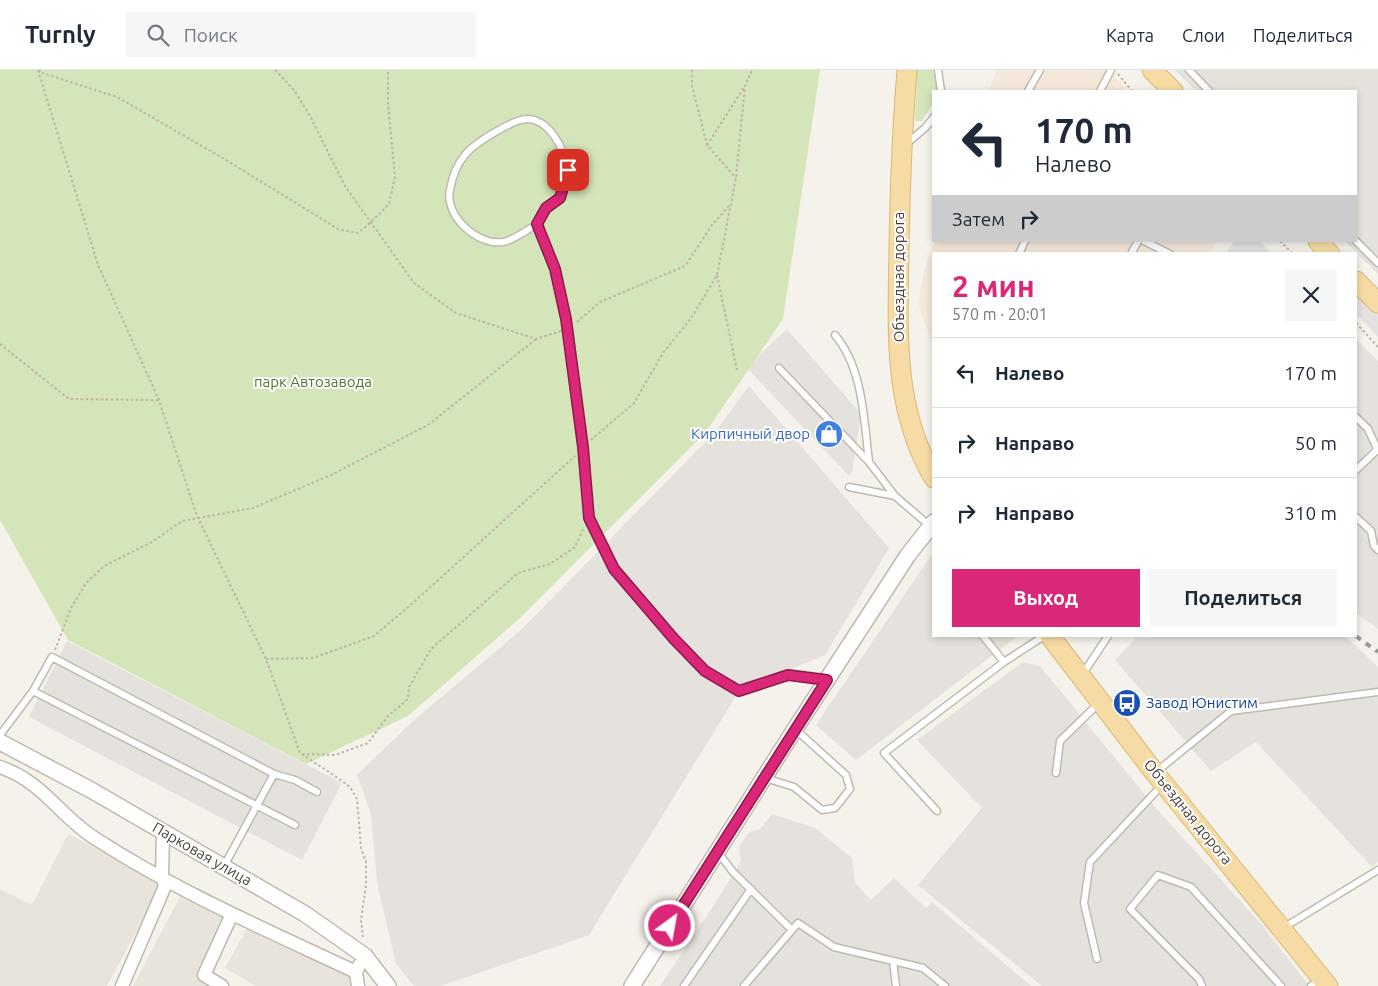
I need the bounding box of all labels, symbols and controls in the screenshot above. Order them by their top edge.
search box [126,12,476,57]
text: Turnly [25,21,96,48]
icon: search [144,21,172,49]
text: Поиск [184,24,238,46]
text: Карта [1106,25,1154,45]
text: Слои [1182,25,1225,45]
text: Поделиться [1253,25,1353,45]
icon: left [952,110,1017,175]
text: 170 m [1035,110,1133,150]
pin [547,149,589,191]
text: Налево [1035,151,1112,176]
icon: arrive [554,156,582,184]
icon: right [1015,205,1043,233]
text: Затем [952,208,1005,230]
street label: Объездная дорога [890,212,907,342]
text: 2 мин [952,269,1035,303]
button: close [1285,269,1337,321]
text: 570 m · 20:01 [952,305,1048,323]
icon: left [952,359,980,387]
text: Налево [995,362,1064,384]
text: 170 m [1284,362,1337,384]
park label: парк Автозавода [254,373,372,390]
shop icon: Кирпичный двор [814,419,844,449]
place label: Кирпичный двор [691,425,810,442]
icon: right [952,429,980,457]
text: Направо [995,432,1075,454]
text: 50 m [1295,432,1337,454]
icon: right [952,499,980,527]
text: Направо [995,502,1075,524]
text: 310 m [1284,502,1337,524]
button: Выход [952,569,1140,627]
button: Поделиться [1150,569,1337,627]
bus stop icon: Завод Юнистим [1112,688,1142,718]
place label: Завод Юнистим [1146,694,1258,711]
street label: Объездная дорога [1141,756,1236,868]
street label: Парковая улица [150,818,255,889]
position arrow [643,899,695,951]

